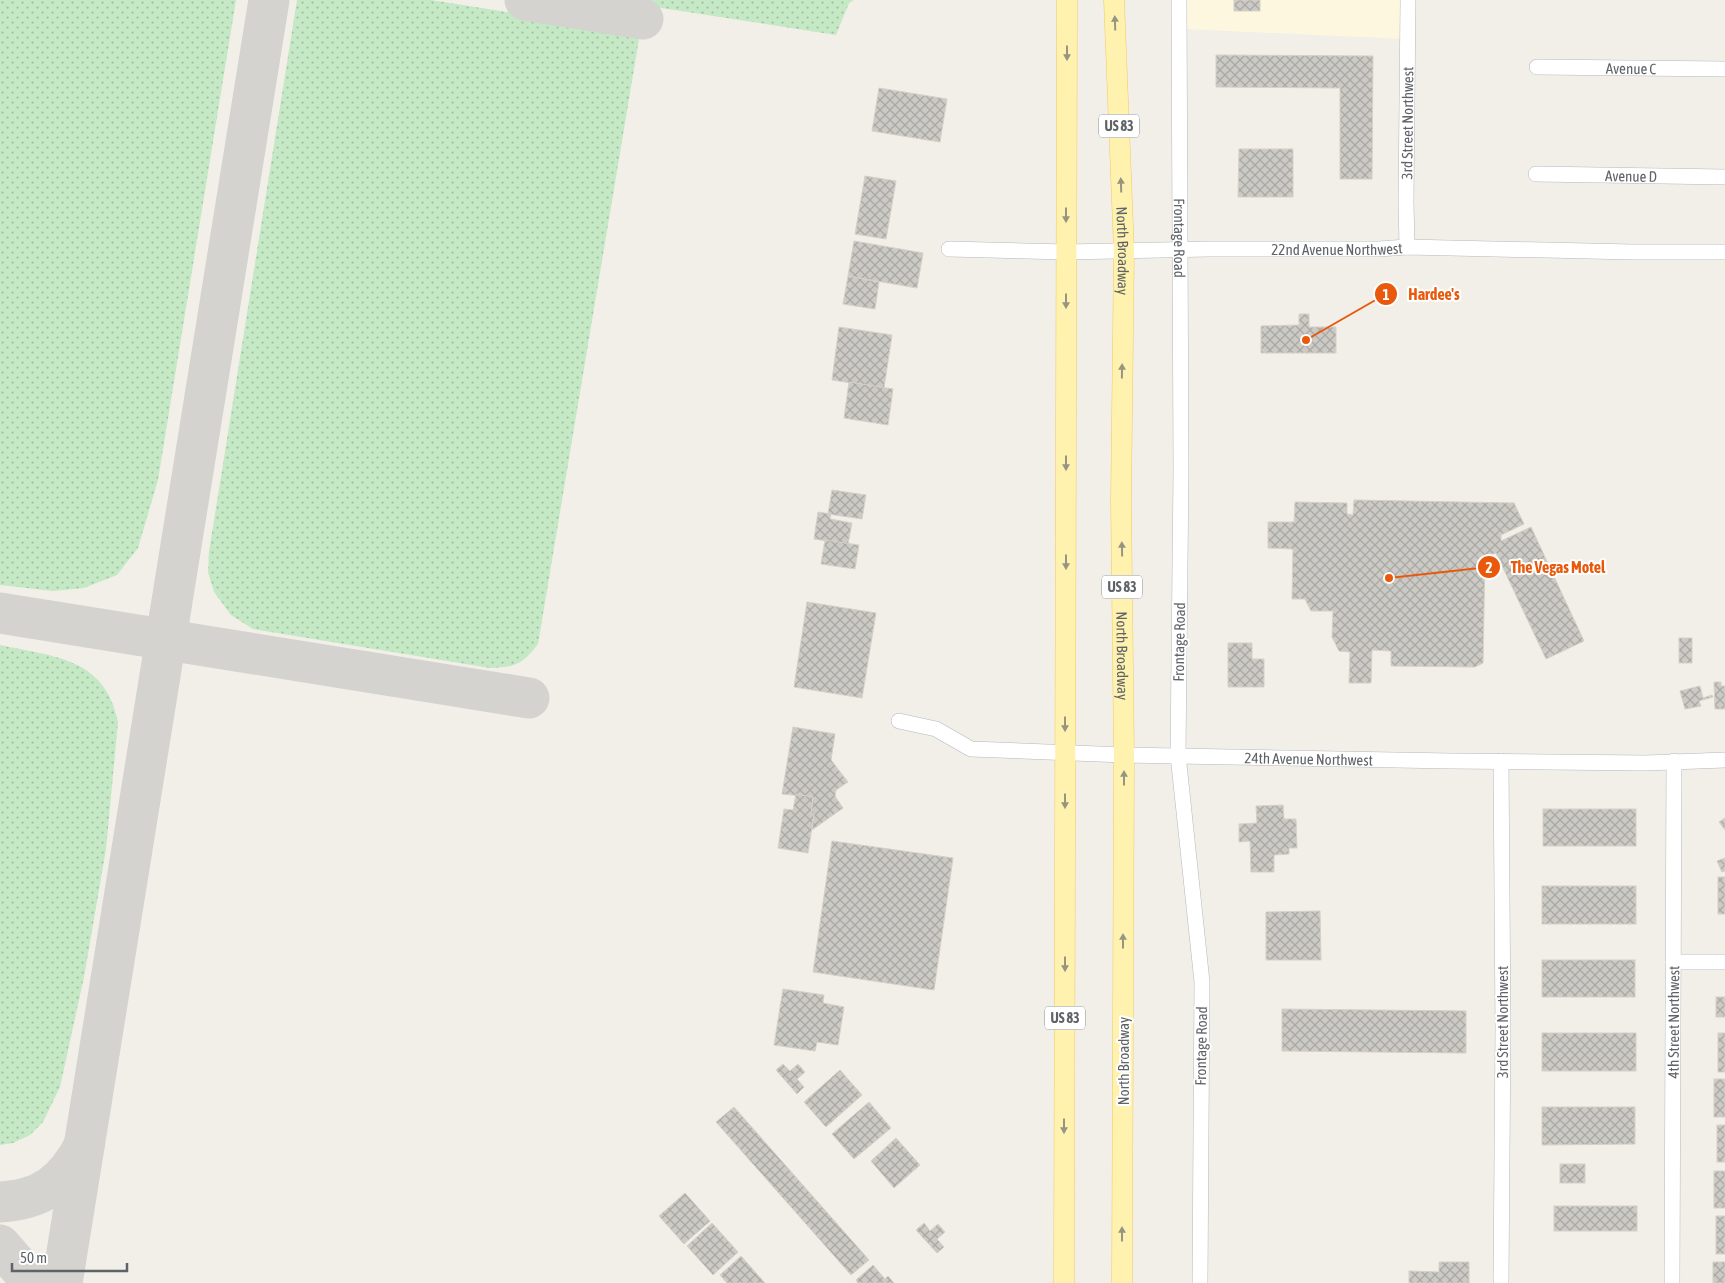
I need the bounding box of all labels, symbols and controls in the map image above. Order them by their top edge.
one-way arrow [1110,14,1118,30]
one-way arrow [1063,45,1071,61]
street label: Avenue C [1606,59,1657,77]
street label: 3rd Street Northwest [1398,67,1416,179]
road number: US 83 [1099,114,1139,138]
street label: Avenue D [1605,167,1657,184]
one-way arrow [1117,177,1125,193]
street label: Frontage Road [1171,198,1189,278]
street label: North Broadway [1114,206,1133,295]
one-way arrow [1062,207,1070,223]
street label: 22nd Avenue Northwest [1271,239,1403,258]
callout: Hardee's [1373,279,1469,310]
text: Hardee's [1408,285,1460,303]
text: 1 [1382,286,1390,303]
one-way arrow [1062,293,1070,309]
one-way arrow [1119,362,1127,378]
one-way arrow [1062,455,1070,471]
one-way arrow [1117,540,1125,556]
callout: The Vegas Motel [1476,552,1616,583]
one-way arrow [1062,554,1070,570]
text: The Vegas Motel [1511,558,1606,576]
text: 2 [1485,559,1493,576]
road number: US 83 [1102,576,1142,598]
street label: Frontage Road [1170,602,1188,682]
street label: North Broadway [1114,611,1132,700]
one-way arrow [1061,717,1069,733]
street label: 24th Avenue Northwest [1244,749,1373,768]
one-way arrow [1120,770,1128,786]
one-way arrow [1061,794,1069,810]
one-way arrow [1119,932,1127,948]
one-way arrow [1061,956,1069,972]
street label: 3rd Street Northwest [1494,966,1511,1078]
street label: 4th Street Northwest [1664,966,1682,1078]
road number: US 83 [1045,1006,1085,1030]
street label: Frontage Road [1192,1006,1210,1086]
street label: North Broadway [1115,1017,1132,1105]
one-way arrow [1060,1119,1068,1135]
one-way arrow [1118,1226,1126,1242]
scale bar [12,1240,128,1272]
text: 50 m [20,1249,47,1266]

